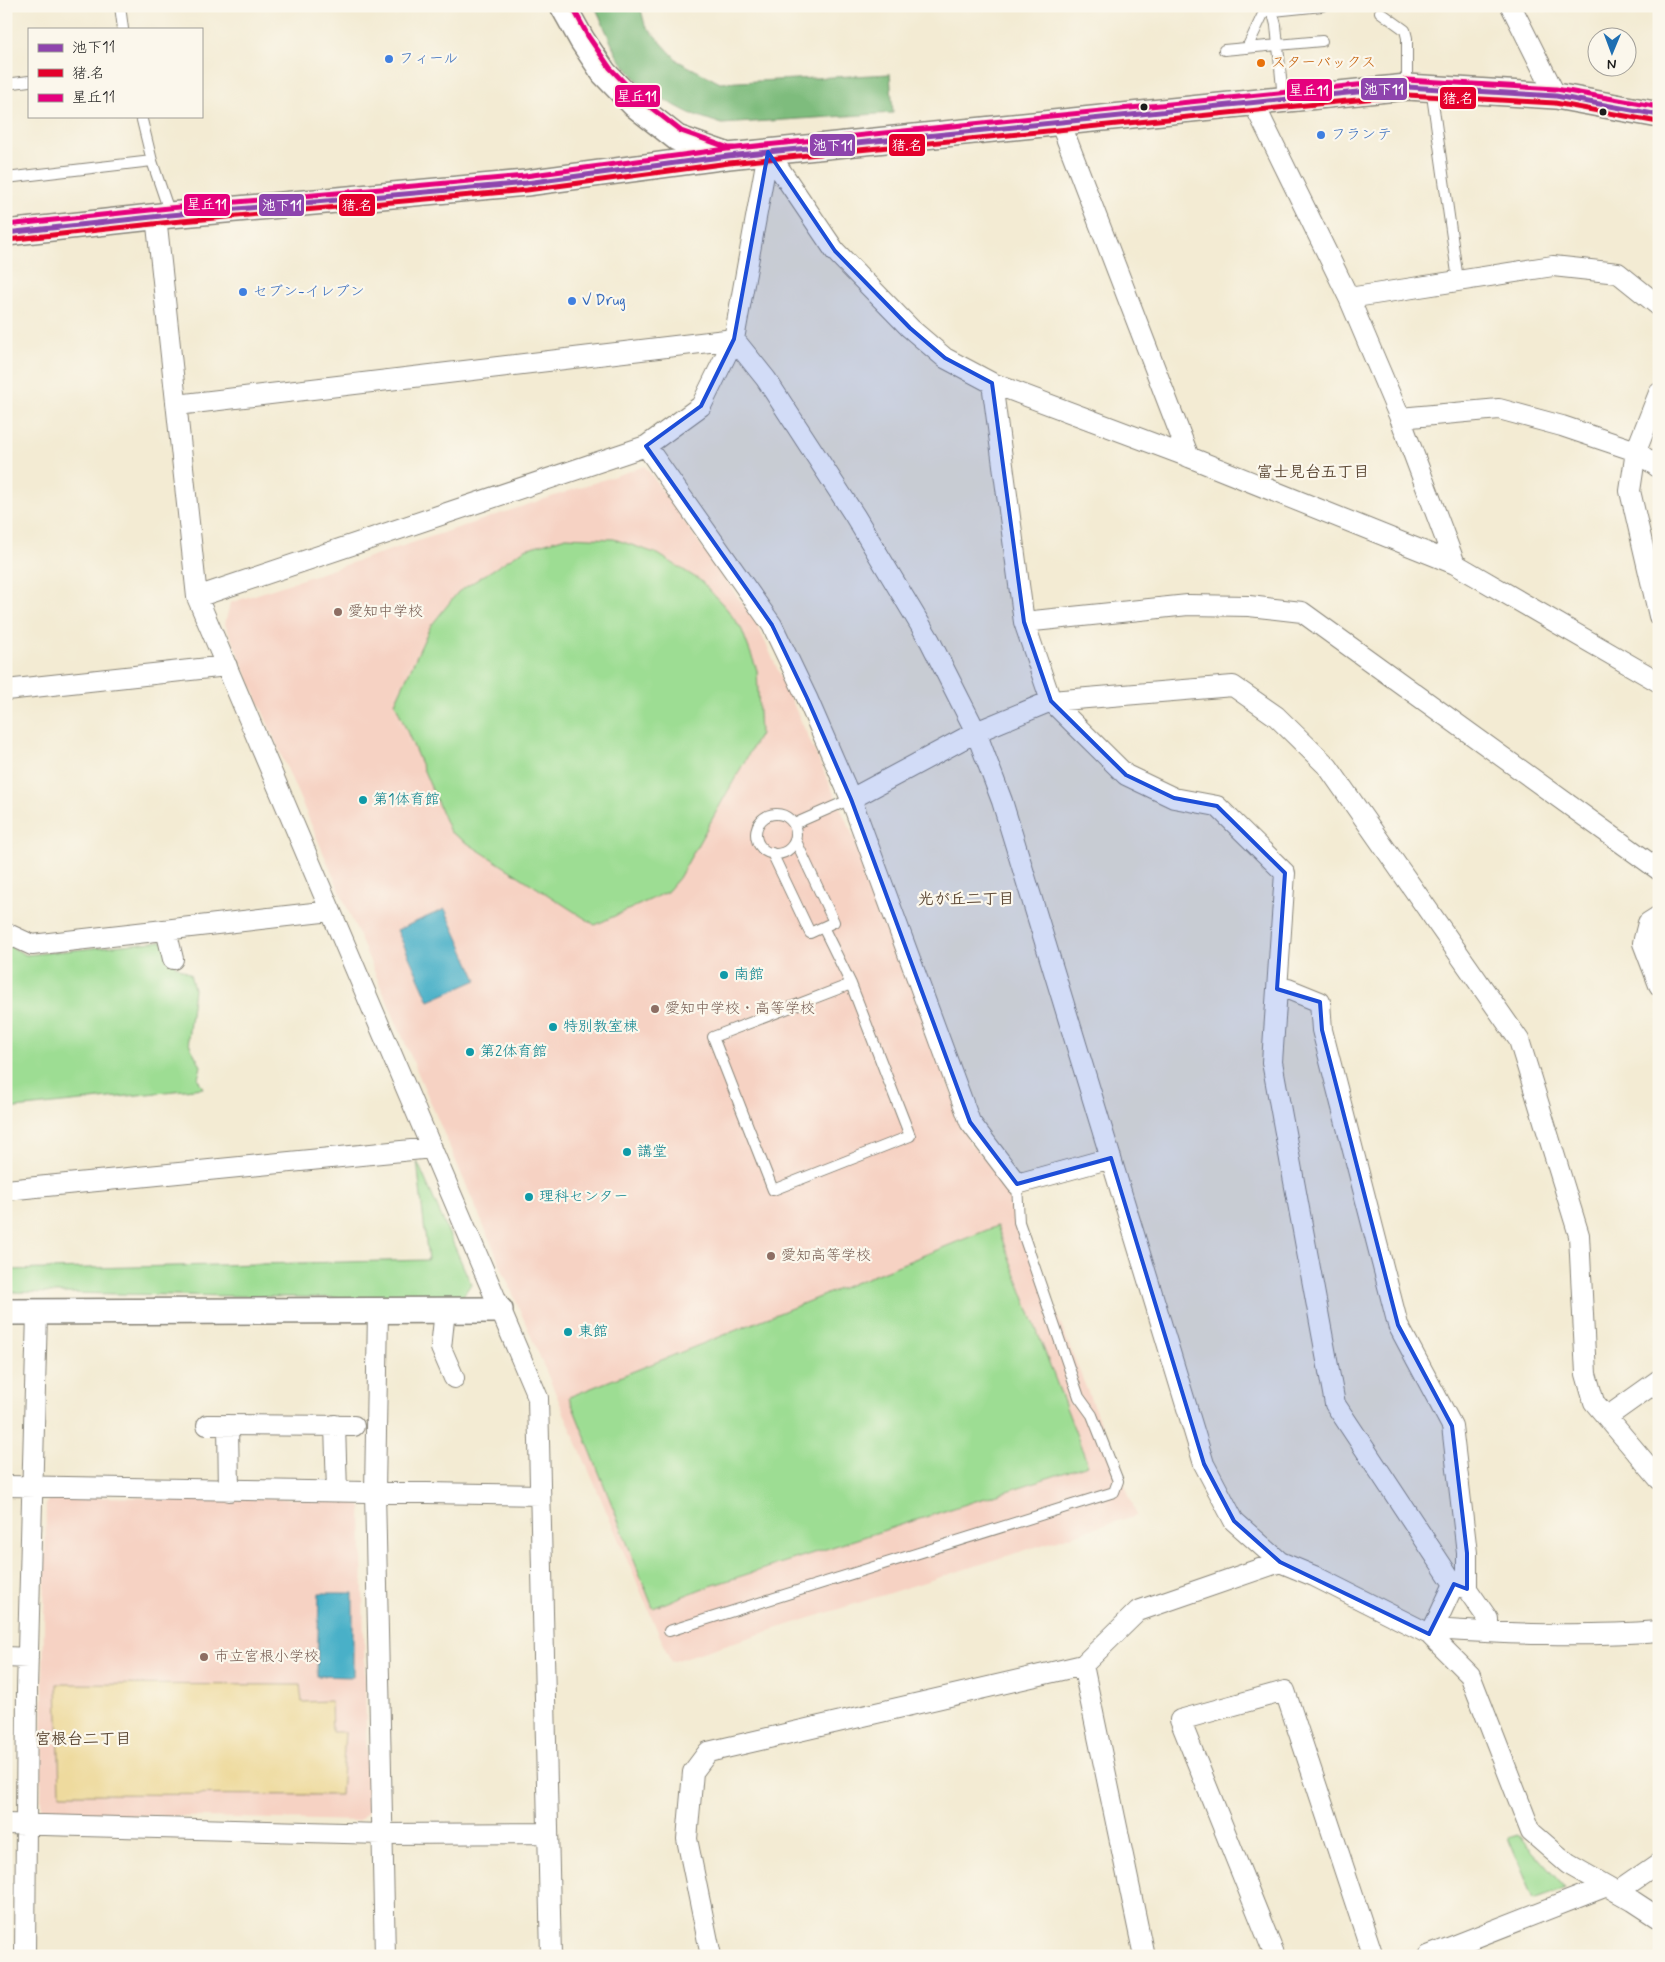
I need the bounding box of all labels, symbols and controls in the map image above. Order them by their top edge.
legend [28,28,202,118]
north arrow [1588,28,1638,78]
text: 池下11 [72,38,115,58]
place label: フィール [399,49,458,69]
marker: フィール [383,53,395,65]
place label: スターバックス [1271,53,1376,73]
text: N [1607,55,1617,73]
marker: スターバックス [1255,57,1267,69]
text: 猪.名 [72,64,105,84]
line badge: 池下11 [1360,77,1408,101]
line badge: 星丘11 [1286,78,1333,102]
text: 池下11 [1364,81,1404,99]
text: 星丘11 [1289,82,1329,100]
line badge: 星丘11 [614,84,661,108]
line badge: 猪.名 [1439,86,1477,110]
text: 星丘11 [72,88,115,108]
text: 星丘11 [617,88,657,106]
text: 猪.名 [1443,90,1473,108]
unlabelled marker [1139,102,1149,112]
unlabelled marker [1598,107,1608,117]
place label: フランテ [1331,125,1392,145]
marker: フランテ [1315,129,1327,141]
line badge: 池下11 [809,133,856,157]
line badge: 猪.名 [888,133,926,157]
text: 池下11 [813,137,853,155]
text: 猪.名 [892,137,922,155]
line badge: 星丘11 [183,193,231,217]
line badge: 池下11 [258,193,305,217]
line badge: 猪.名 [338,193,376,217]
text: 星丘11 [187,196,227,214]
text: 池下11 [262,197,302,215]
text: 猪.名 [342,197,372,215]
place label: セブン-イレブン [253,282,365,302]
marker: セブン-イレブン [237,286,249,298]
place label: V Drug [582,291,626,311]
marker: V Drug [566,295,578,307]
district label: 富士見台五丁目 [1257,462,1369,483]
place label: 愛知中学校 [348,602,423,622]
marker: 愛知中学校 [332,606,344,618]
place label: 第1体育館 [373,790,440,810]
marker: 第1体育館 [357,794,369,806]
district label: 光が丘二丁目 [918,889,1014,910]
place label: 南館 [734,965,764,985]
marker: 南館 [718,969,730,981]
place label: 愛知中学校・高等学校 [665,999,815,1019]
marker: 愛知中学校・高等学校 [649,1003,661,1015]
place label: 特別教室棟 [563,1017,638,1037]
marker: 特別教室棟 [547,1021,559,1033]
place label: 第2体育館 [480,1042,547,1062]
marker: 第2体育館 [464,1046,476,1058]
place label: 講堂 [637,1142,667,1162]
marker: 講堂 [621,1146,633,1158]
place label: 理科センター [539,1187,628,1207]
marker: 理科センター [523,1191,535,1203]
place label: 愛知高等学校 [781,1246,871,1266]
marker: 愛知高等学校 [765,1250,777,1262]
place label: 東館 [578,1322,608,1342]
marker: 東館 [562,1326,574,1338]
place label: 市立宮根小学校 [214,1647,319,1667]
marker: 市立宮根小学校 [198,1651,210,1663]
district label: 宮根台二丁目 [35,1729,131,1750]

